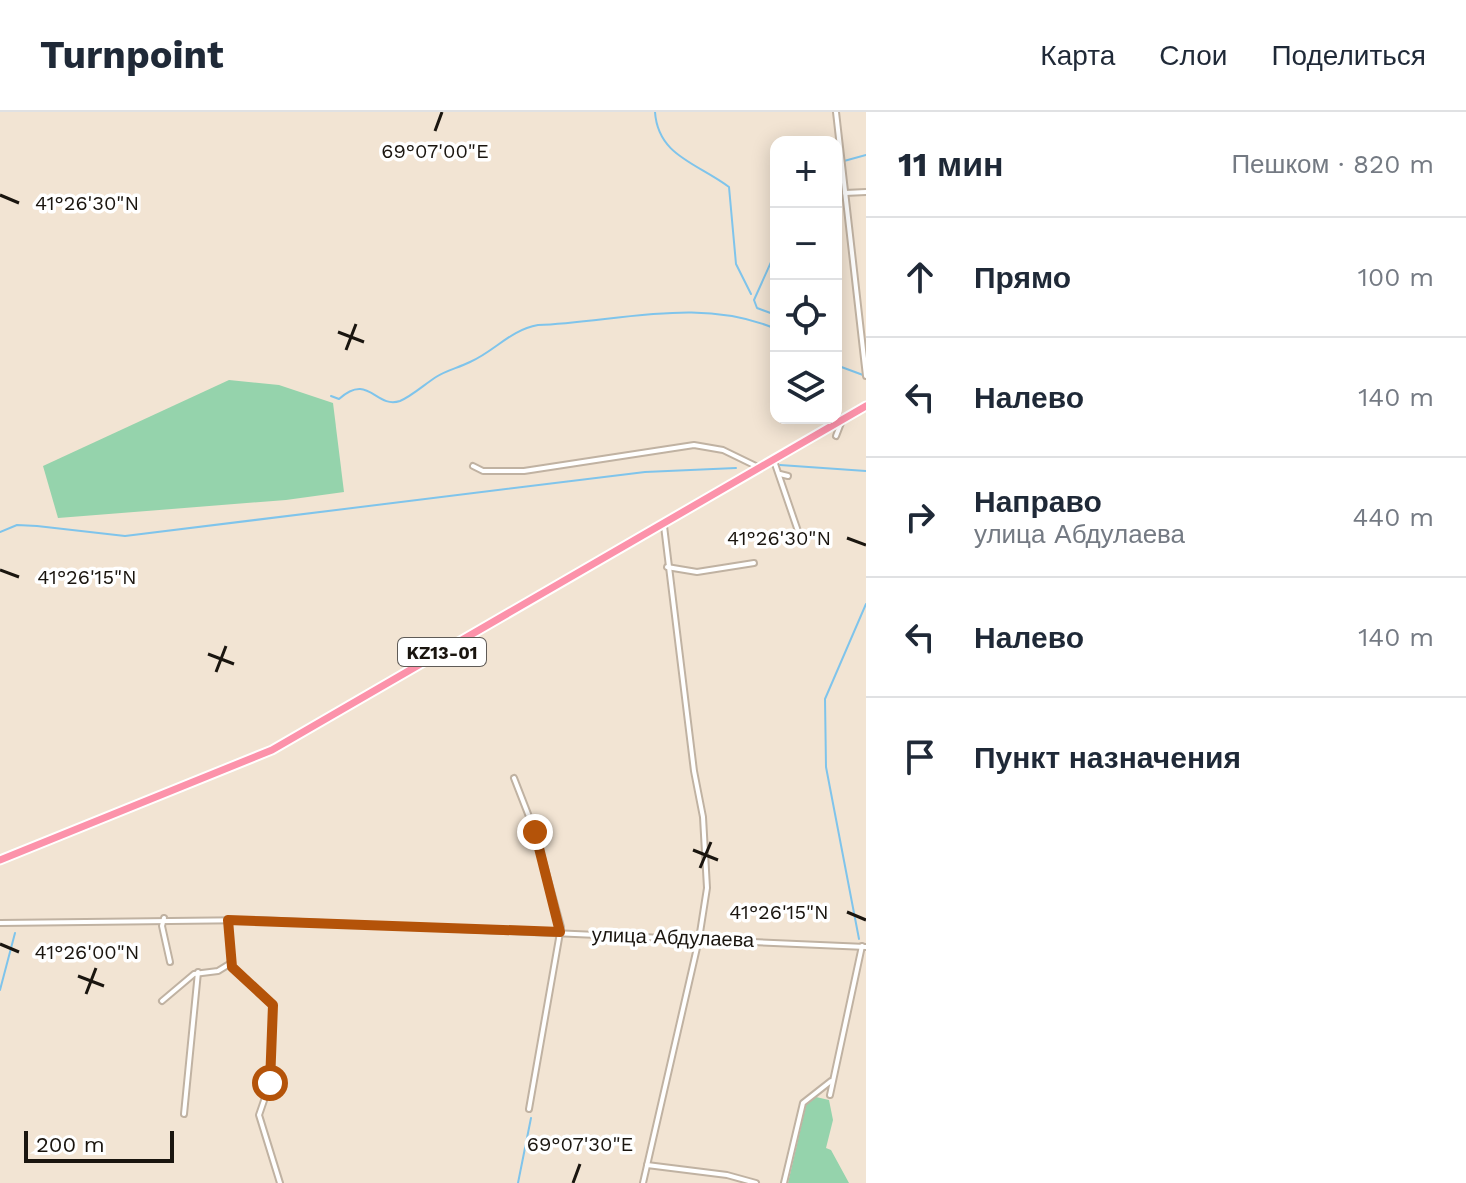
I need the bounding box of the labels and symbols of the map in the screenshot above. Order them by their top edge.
text: 69°07'00"E [381,139,489,163]
text: 41°26'30"N [35,191,139,215]
text: 41°26'30"N [727,526,831,550]
text: 41°26'15"N [37,565,137,589]
road number: KZ13-01 [398,638,486,666]
route end [517,814,553,850]
text: 41°26'15"N [729,900,829,924]
street label: улица Абдулаева [591,922,755,952]
text: 41°26'00"N [34,940,140,964]
route start [252,1065,288,1101]
scale bar [24,1127,174,1163]
text: 69°07'30"E [527,1132,633,1156]

